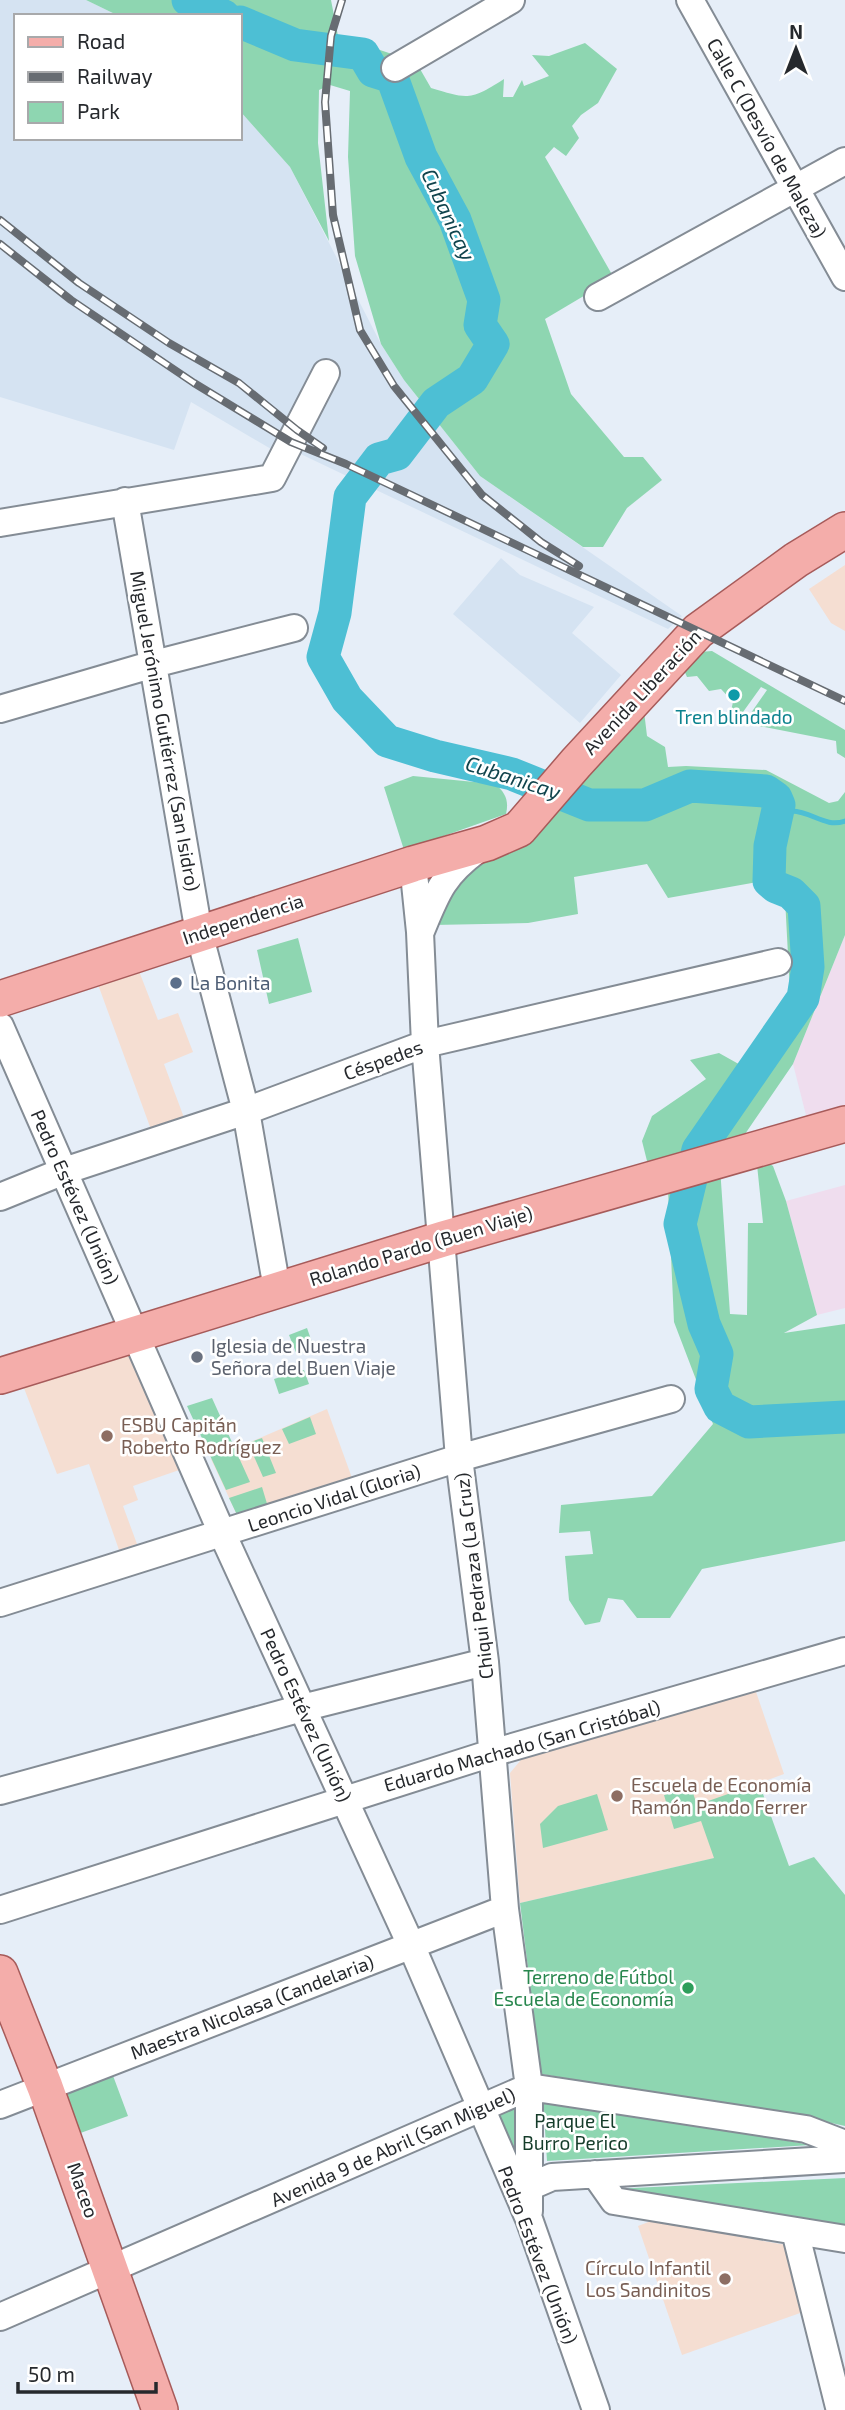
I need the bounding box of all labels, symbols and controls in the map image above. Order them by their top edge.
legend [14,14,242,140]
north arrow [761,14,831,84]
text: N [789,20,803,43]
text: Road [77,28,125,53]
street label: Calle C (Desvío de Maleza) [703,34,832,242]
text: Railway [77,63,153,88]
text: Park [77,98,120,123]
water label: Cubanicay [416,164,482,265]
street label: Miguel Jerónimo Gutiérrez (San Isidro) [126,569,205,893]
street label: Avenida Liberación [578,624,705,759]
marker: Tren blindado [726,687,742,703]
place label: Tren blindado [675,705,793,728]
water label: Cubanicay [462,749,564,805]
street label: Independencia [179,888,306,949]
place label: La Bonita [190,971,270,994]
marker: La Bonita [168,975,184,991]
street label: Céspedes [340,1035,426,1084]
street label: Pedro Estévez (Unión) [27,1106,124,1288]
street label: Rolando Pardo (Buen Viaje) [307,1201,535,1290]
place label: Iglesia de Nuestra Señora del Buen Viaje [211,1334,396,1379]
marker: Iglesia de Nuestra Señora del Buen Viaje [189,1349,205,1365]
place label: ESBU Capitán Roberto Rodríguez [121,1413,281,1458]
marker: ESBU Capitán Roberto Rodríguez [99,1428,115,1444]
street label: Leoncio Vidal (Gloria) [245,1459,423,1536]
street label: Chiqui Pedraza (La Cruz) [449,1472,498,1681]
street label: Pedro Estévez (Unión) [256,1624,357,1805]
street label: Eduardo Machado (San Cristóbal) [381,1695,663,1796]
place label: Escuela de Economía Ramón Pando Ferrer [631,1773,811,1818]
marker: Escuela de Economía Ramón Pando Ferrer [609,1788,625,1804]
street label: Maestra Nicolasa (Candelaria) [127,1949,377,2064]
place label: Terreno de Fútbol Escuela de Economía [494,1965,674,2010]
marker: Terreno de Fútbol Escuela de Economía [680,1980,696,1996]
street label: Avenida 9 de Abril (San Miguel) [267,2082,518,2211]
park label: Parque El Burro Perico [522,2109,628,2154]
street label: Maceo [63,2159,104,2221]
street label: Pedro Estévez (Unión) [494,2163,583,2347]
place label: Círculo Infantil Los Sandinitos [585,2256,711,2301]
marker: Círculo Infantil Los Sandinitos [717,2271,733,2287]
scale bar [18,2350,156,2394]
text: 50 m [28,2361,75,2386]

